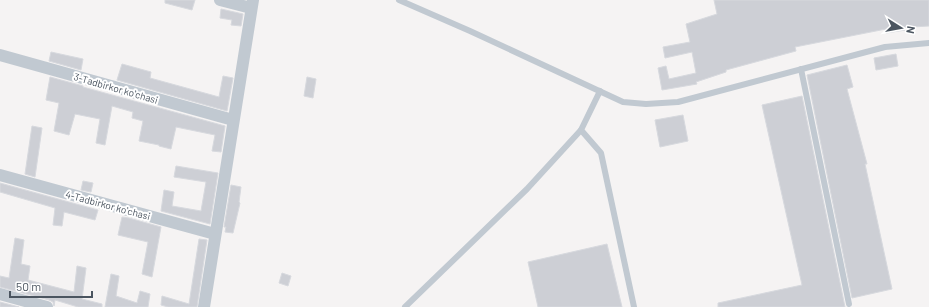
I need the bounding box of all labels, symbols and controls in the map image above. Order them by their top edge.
north arrow [881,8,921,48]
text: N [904,25,918,35]
street label: 3-Tadbirkor koʻchasi [73,70,159,106]
street label: 4-Tadbirkor koʻchasi [64,188,152,222]
scale bar [10,273,92,299]
text: 50 m [16,279,41,293]

